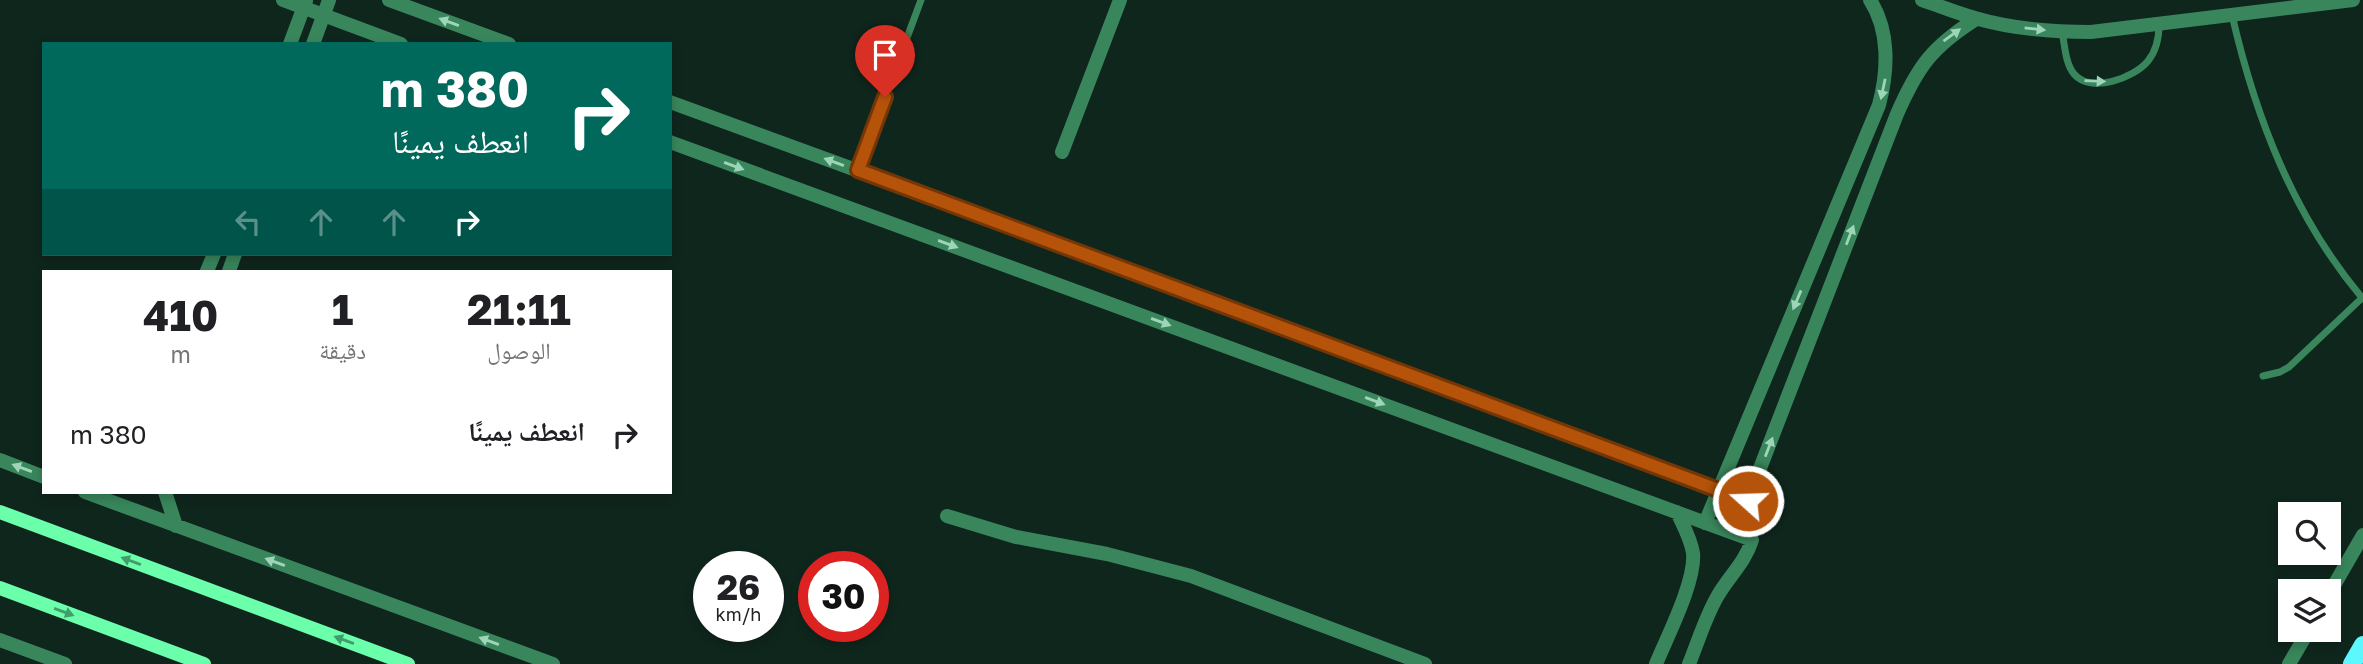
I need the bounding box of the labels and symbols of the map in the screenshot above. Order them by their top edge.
one-way arrow [438,16,459,27]
one-way arrow [2025,24,2047,35]
pin [855,25,915,97]
one-way arrow [1943,28,1961,42]
one-way arrow [2084,76,2106,87]
one-way arrow [1877,78,1888,100]
one-way arrow [824,156,845,167]
one-way arrow [724,160,745,171]
one-way arrow [1845,224,1856,245]
one-way arrow [938,238,959,249]
one-way arrow [1791,290,1803,310]
one-way arrow [1151,317,1172,328]
one-way arrow [1364,396,1385,407]
one-way arrow [1764,437,1775,458]
one-way arrow [11,463,32,474]
position arrow [1711,464,1785,538]
speed limit sign: 30 [798,551,889,642]
one-way arrow [121,555,142,566]
one-way arrow [265,556,286,567]
one-way arrow [53,607,74,618]
one-way arrow [334,635,355,646]
one-way arrow [478,635,499,646]

